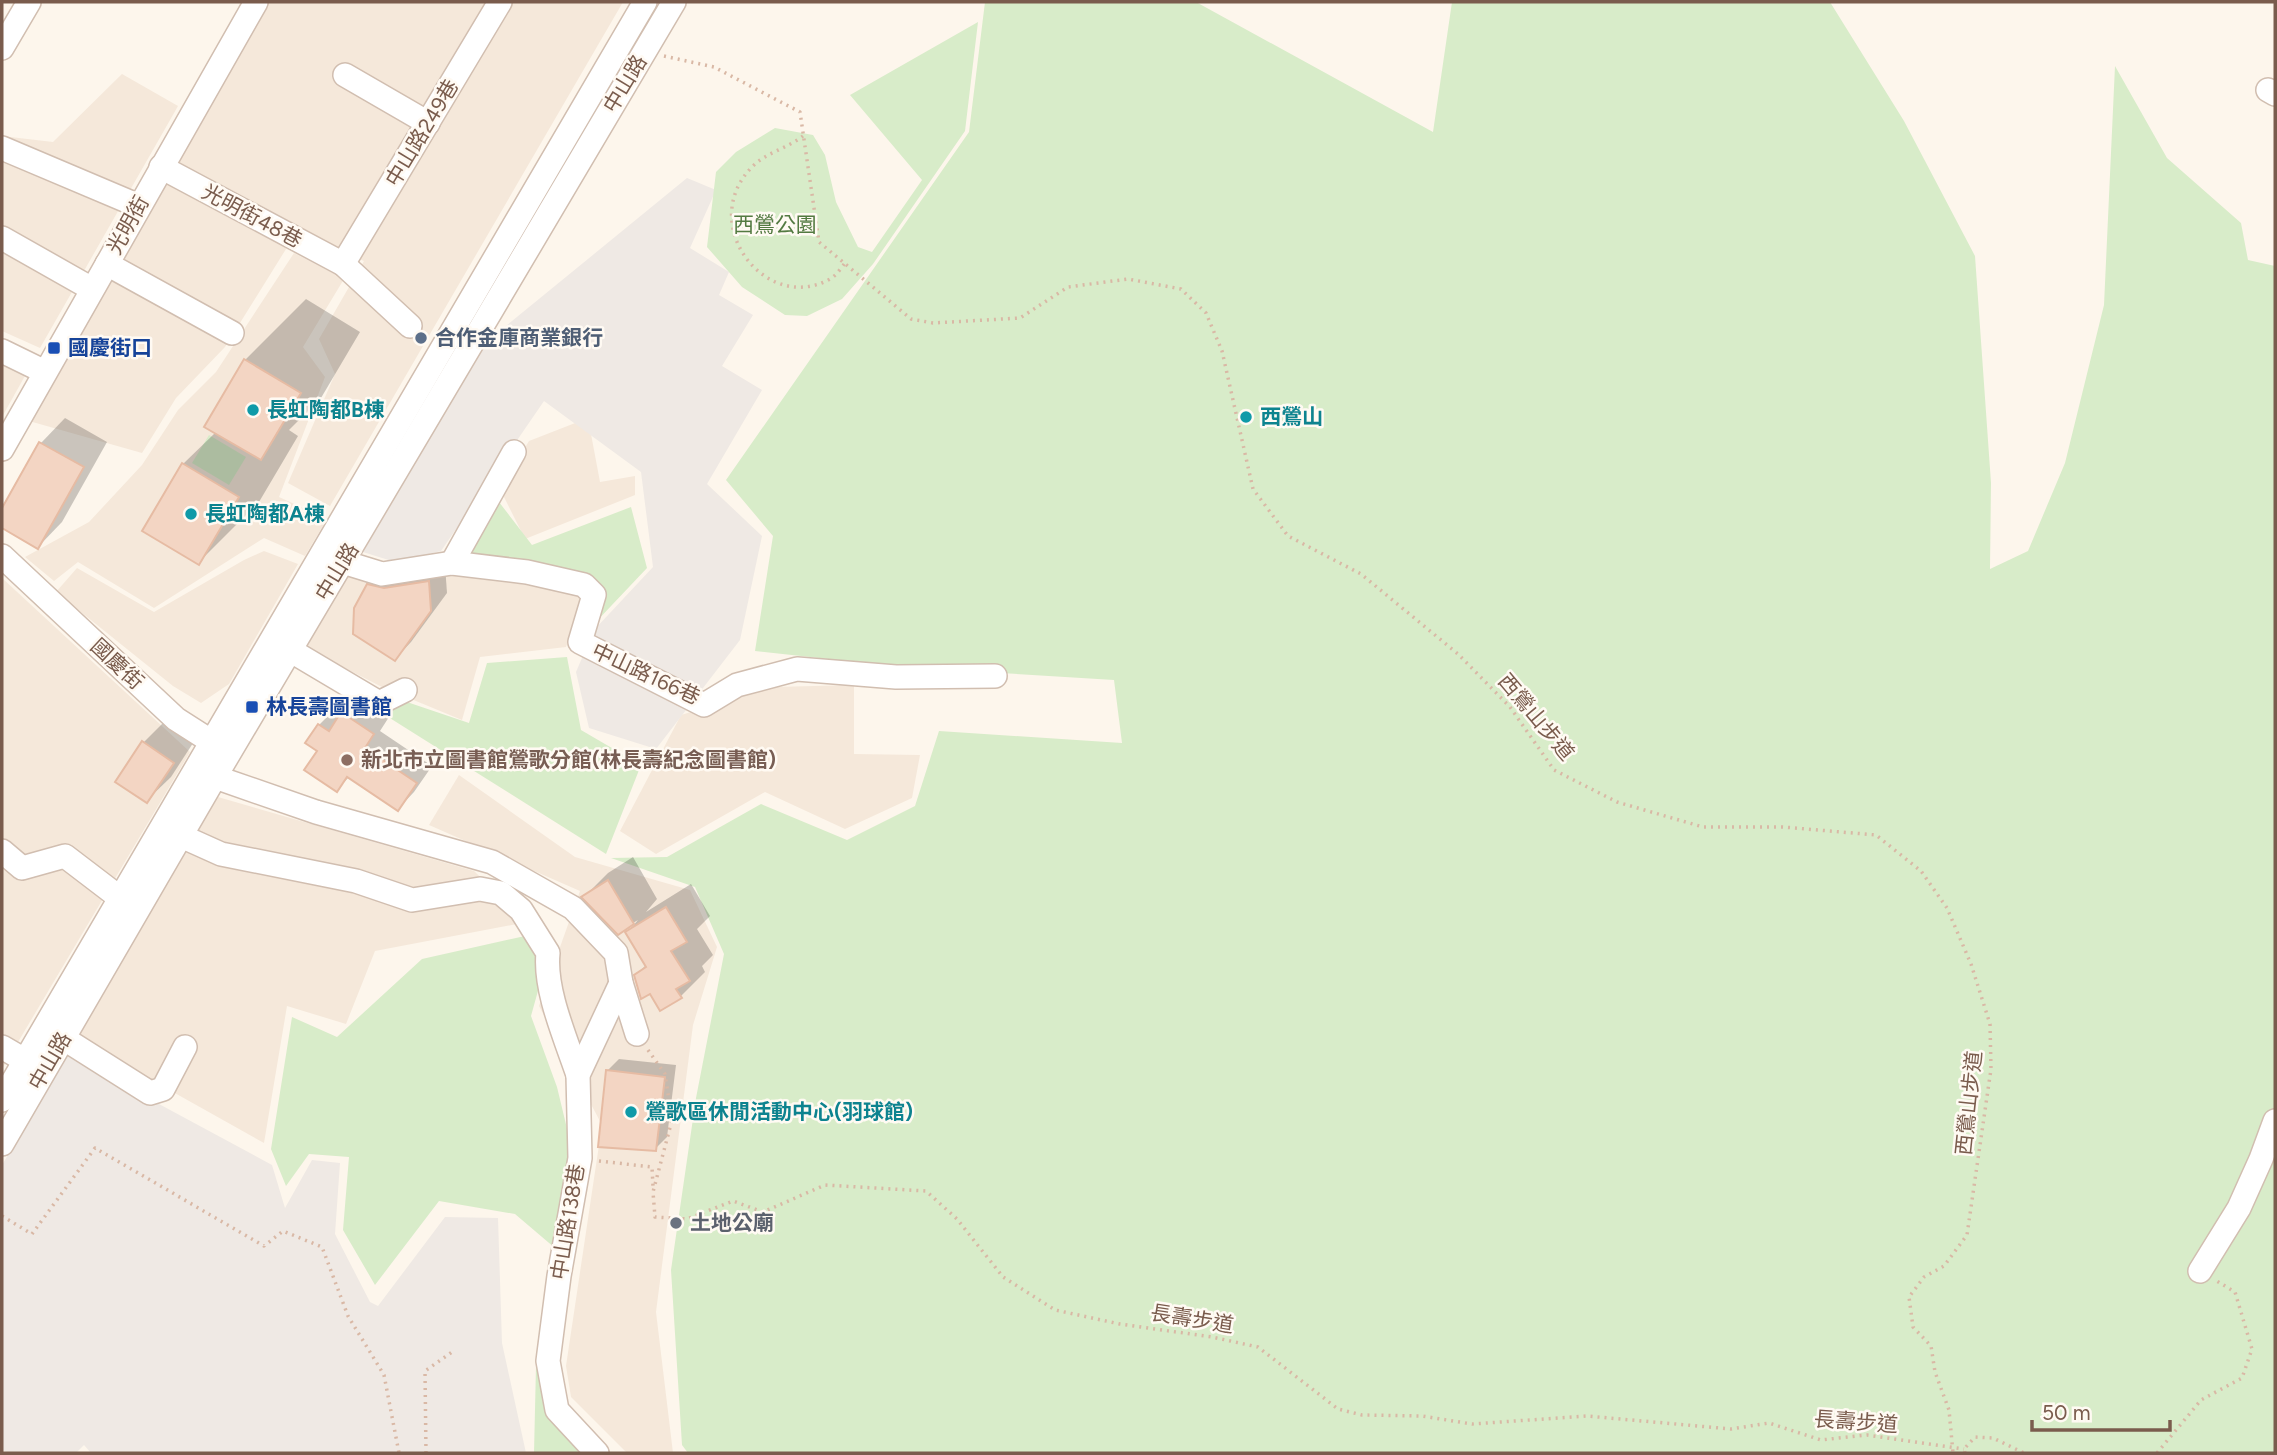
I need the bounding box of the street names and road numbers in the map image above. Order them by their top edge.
street label: 中山路 [598,50,652,117]
street label: 中山路249巷 [380,75,463,191]
street label: 光明街48巷 [198,179,307,252]
street label: 光明街 [101,191,154,258]
street label: 中山路 [310,538,364,605]
street label: 國慶街 [86,633,149,694]
street label: 中山路166巷 [588,638,704,709]
street label: 西鶯山步道 [1493,668,1580,765]
street label: 中山路 [23,1027,76,1094]
street label: 西鶯山步道 [1951,1049,1986,1156]
street label: 中山路138巷 [546,1162,589,1282]
street label: 長壽步道 [1149,1300,1236,1337]
street label: 長壽步道 [1813,1406,1899,1437]

